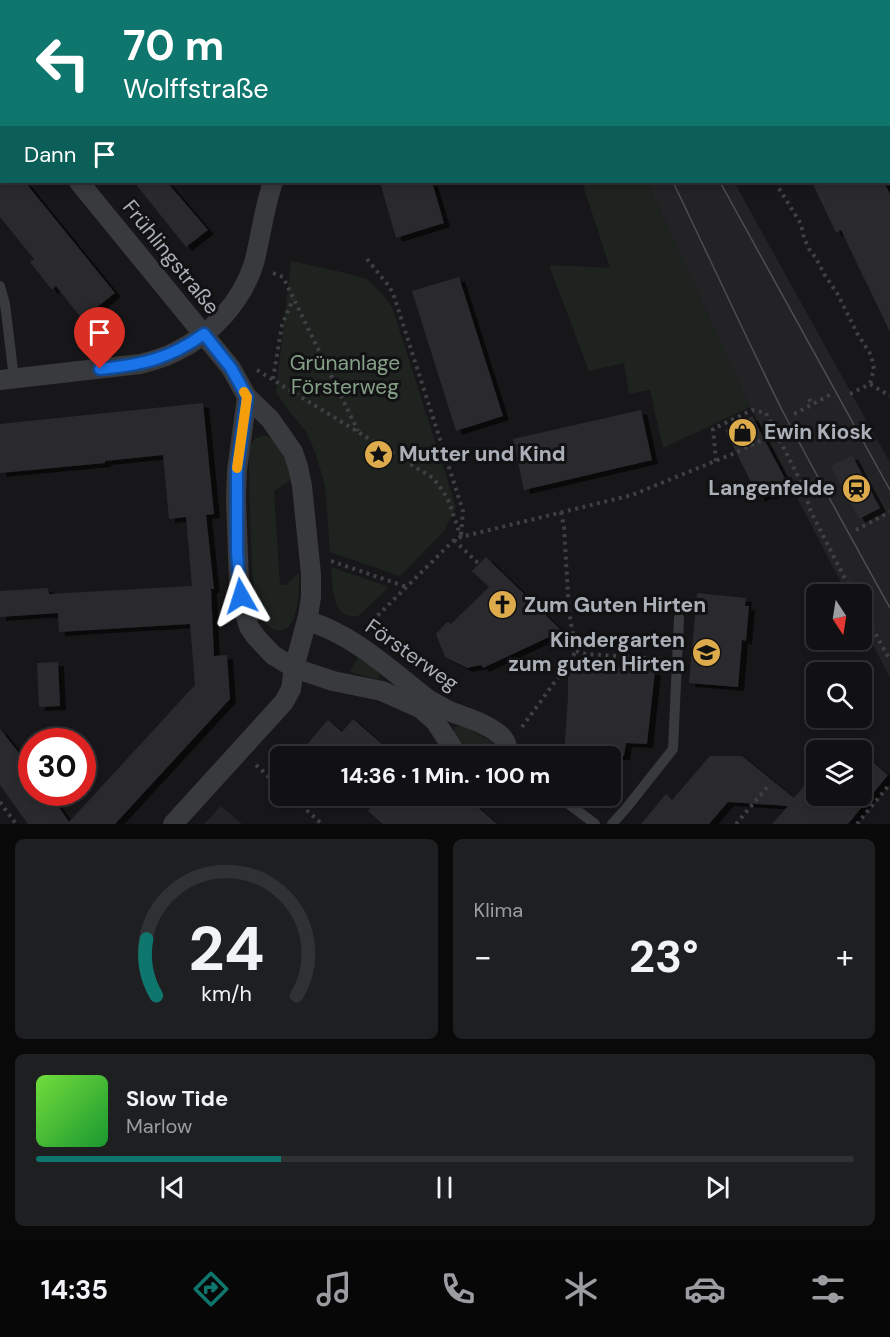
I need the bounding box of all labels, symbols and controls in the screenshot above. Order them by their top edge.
text: 70 m [123,18,224,73]
icon: left [24,24,102,102]
text: Wolffstraße [123,71,269,106]
icon: arrive [88,138,121,171]
text: Dann [24,140,76,169]
street label: Frühlingstraße [116,194,226,320]
pin [74,307,125,369]
icon: arrive [83,316,116,349]
park label: Grünanlage Försterweg [290,349,400,401]
shop icon: Ewin Kiosk [727,416,759,448]
place label: Ewin Kiosk [764,418,873,446]
place icon: Mutter und Kind [362,438,394,470]
place label: Mutter und Kind [399,440,565,468]
station icon: Langenfelde [840,472,872,504]
place label: Langenfelde [708,474,835,502]
position arrow [209,564,273,628]
north arrow [806,584,872,650]
map controls [806,584,872,806]
church icon: Zum Guten Hirten [487,589,519,621]
place label: Zum Guten Hirten [524,591,706,619]
street label: Försterweg [360,613,464,698]
place label: Kindergarten zum guten Hirten [509,626,685,678]
school or university icon: Kindergarten zum guten Hirten [690,636,722,668]
button: search [806,662,872,728]
speed limit sign: 30 [18,728,96,806]
button: layers [806,740,872,806]
text: 14:36 · 1 Min. · 100 m [341,761,550,790]
text: Klima [474,897,523,923]
text: 24 [188,908,264,989]
text: 23° [629,927,698,986]
text: − [474,935,492,978]
text: + [836,935,854,978]
text: km/h [201,980,252,1008]
text: Slow Tide [126,1084,228,1113]
text: Marlow [126,1113,192,1139]
icon: previous [156,1171,189,1204]
icon: pause [428,1171,461,1204]
icon: next [701,1171,734,1204]
icon: directions [190,1268,232,1310]
icon: music [313,1268,355,1310]
icon: phone [437,1268,479,1310]
icon: climate [560,1268,602,1310]
icon: car [684,1268,726,1310]
icon: filters [807,1268,849,1310]
text: 14:35 [41,1272,108,1307]

